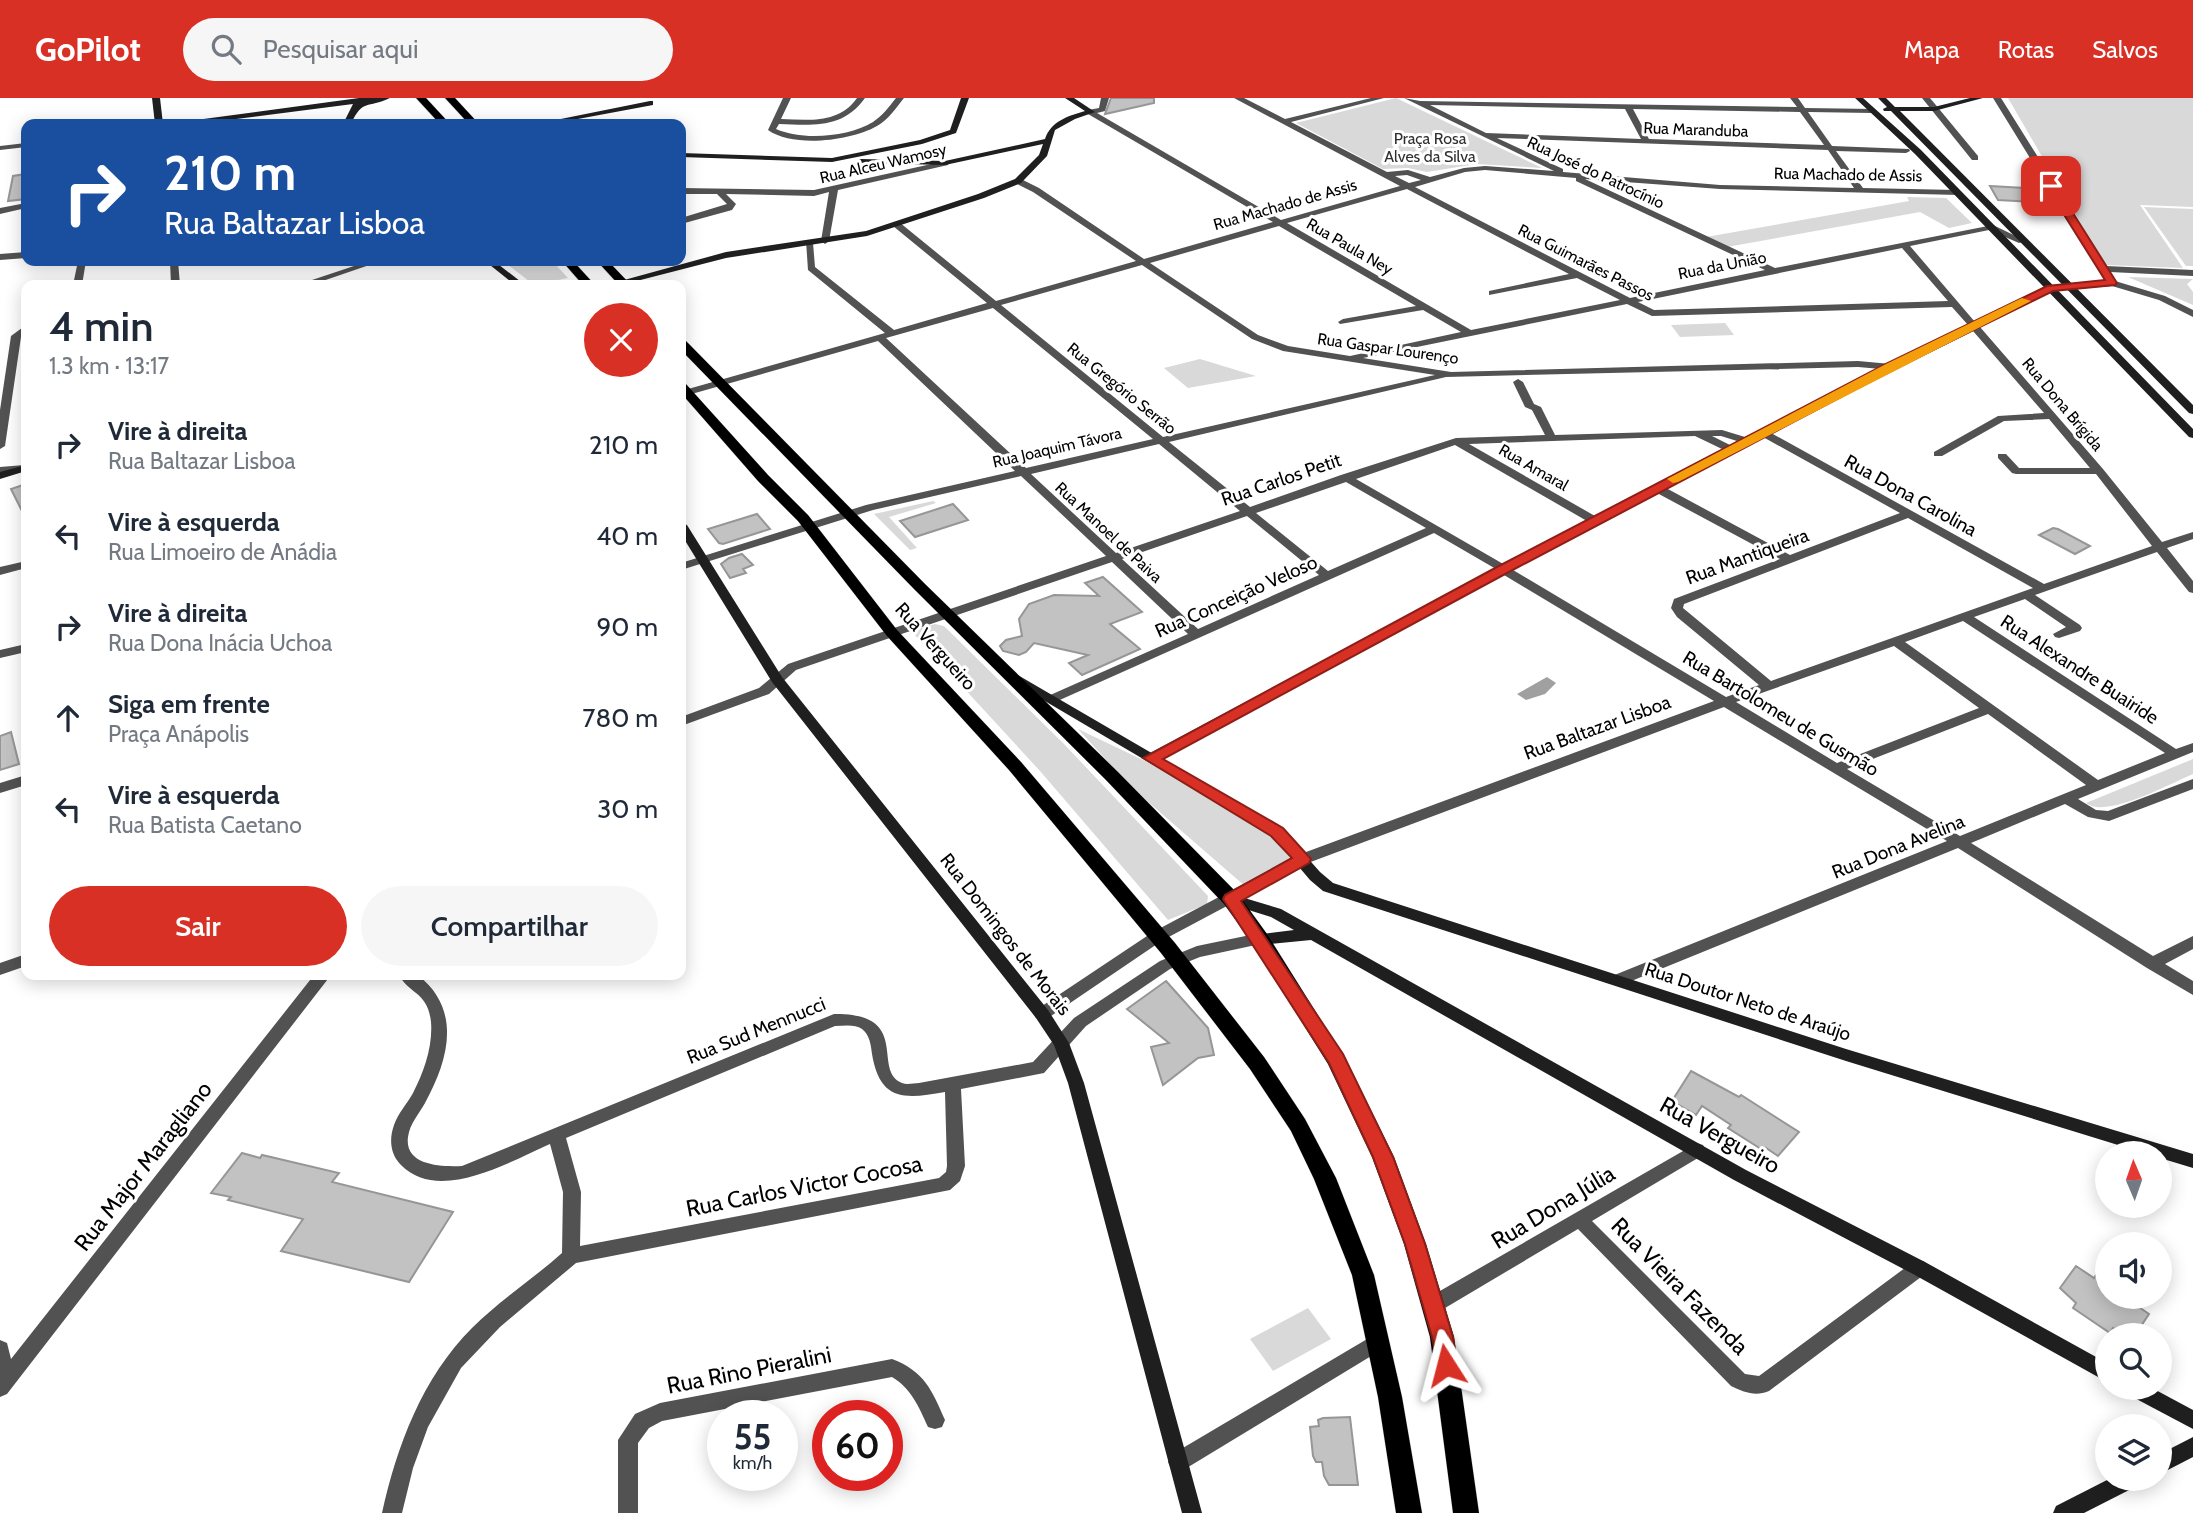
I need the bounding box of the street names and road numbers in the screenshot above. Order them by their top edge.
street label: Rua Maranduba [1643,118,1749,141]
street label: Rua José do Patrocínio [1524,132,1667,213]
street label: Rua Alceu Wamosy [818,140,948,187]
street label: Rua Machado de Assis [1774,164,1923,185]
street label: Rua Machado de Assis [1211,175,1359,234]
street label: Rua Paula Ney [1303,214,1396,279]
street label: Rua Guimarães Passos [1515,220,1657,305]
street label: Rua da União [1676,248,1768,283]
street label: Rua Gaspar Lourenço [1316,329,1460,368]
street label: Rua Gregório Serrão [1063,339,1180,438]
street label: Rua Dona Brígida [2018,354,2107,455]
street label: Rua Joaquim Távora [991,423,1124,472]
street label: Rua Amaral [1496,440,1572,495]
street label: Rua Carlos Petit [1218,448,1345,511]
street label: Rua Dona Carolina [1840,449,1981,541]
street label: Rua Manoel de Paiva [1051,478,1166,587]
street label: Rua Mantiqueira [1683,524,1812,589]
street label: Rua Conceição Veloso [1152,550,1321,643]
street label: Rua Vergueiro [890,598,981,695]
street label: Rua Alexandre Buairide [1996,610,2163,729]
street label: Rua Bartolomeu de Gusmão [1679,646,1883,781]
street label: Rua Baltazar Lisboa [1520,690,1674,765]
street label: Rua Dona Avelina [1829,809,1968,884]
street label: Rua Domingos de Morais [935,849,1076,1020]
street label: Rua Doutor Neto de Araújo [1642,957,1854,1046]
street label: Rua Sud Mennucci [683,992,829,1069]
street label: Rua Major Maragliano [68,1076,218,1256]
street label: Rua Vergueiro [1655,1090,1785,1180]
street label: Rua Carlos Victor Cocosa [683,1149,925,1223]
street label: Rua Dona Júlia [1486,1159,1620,1255]
street label: Rua Vieira Fazenda [1606,1212,1754,1360]
street label: Rua Rino Pieralini [664,1340,834,1400]

